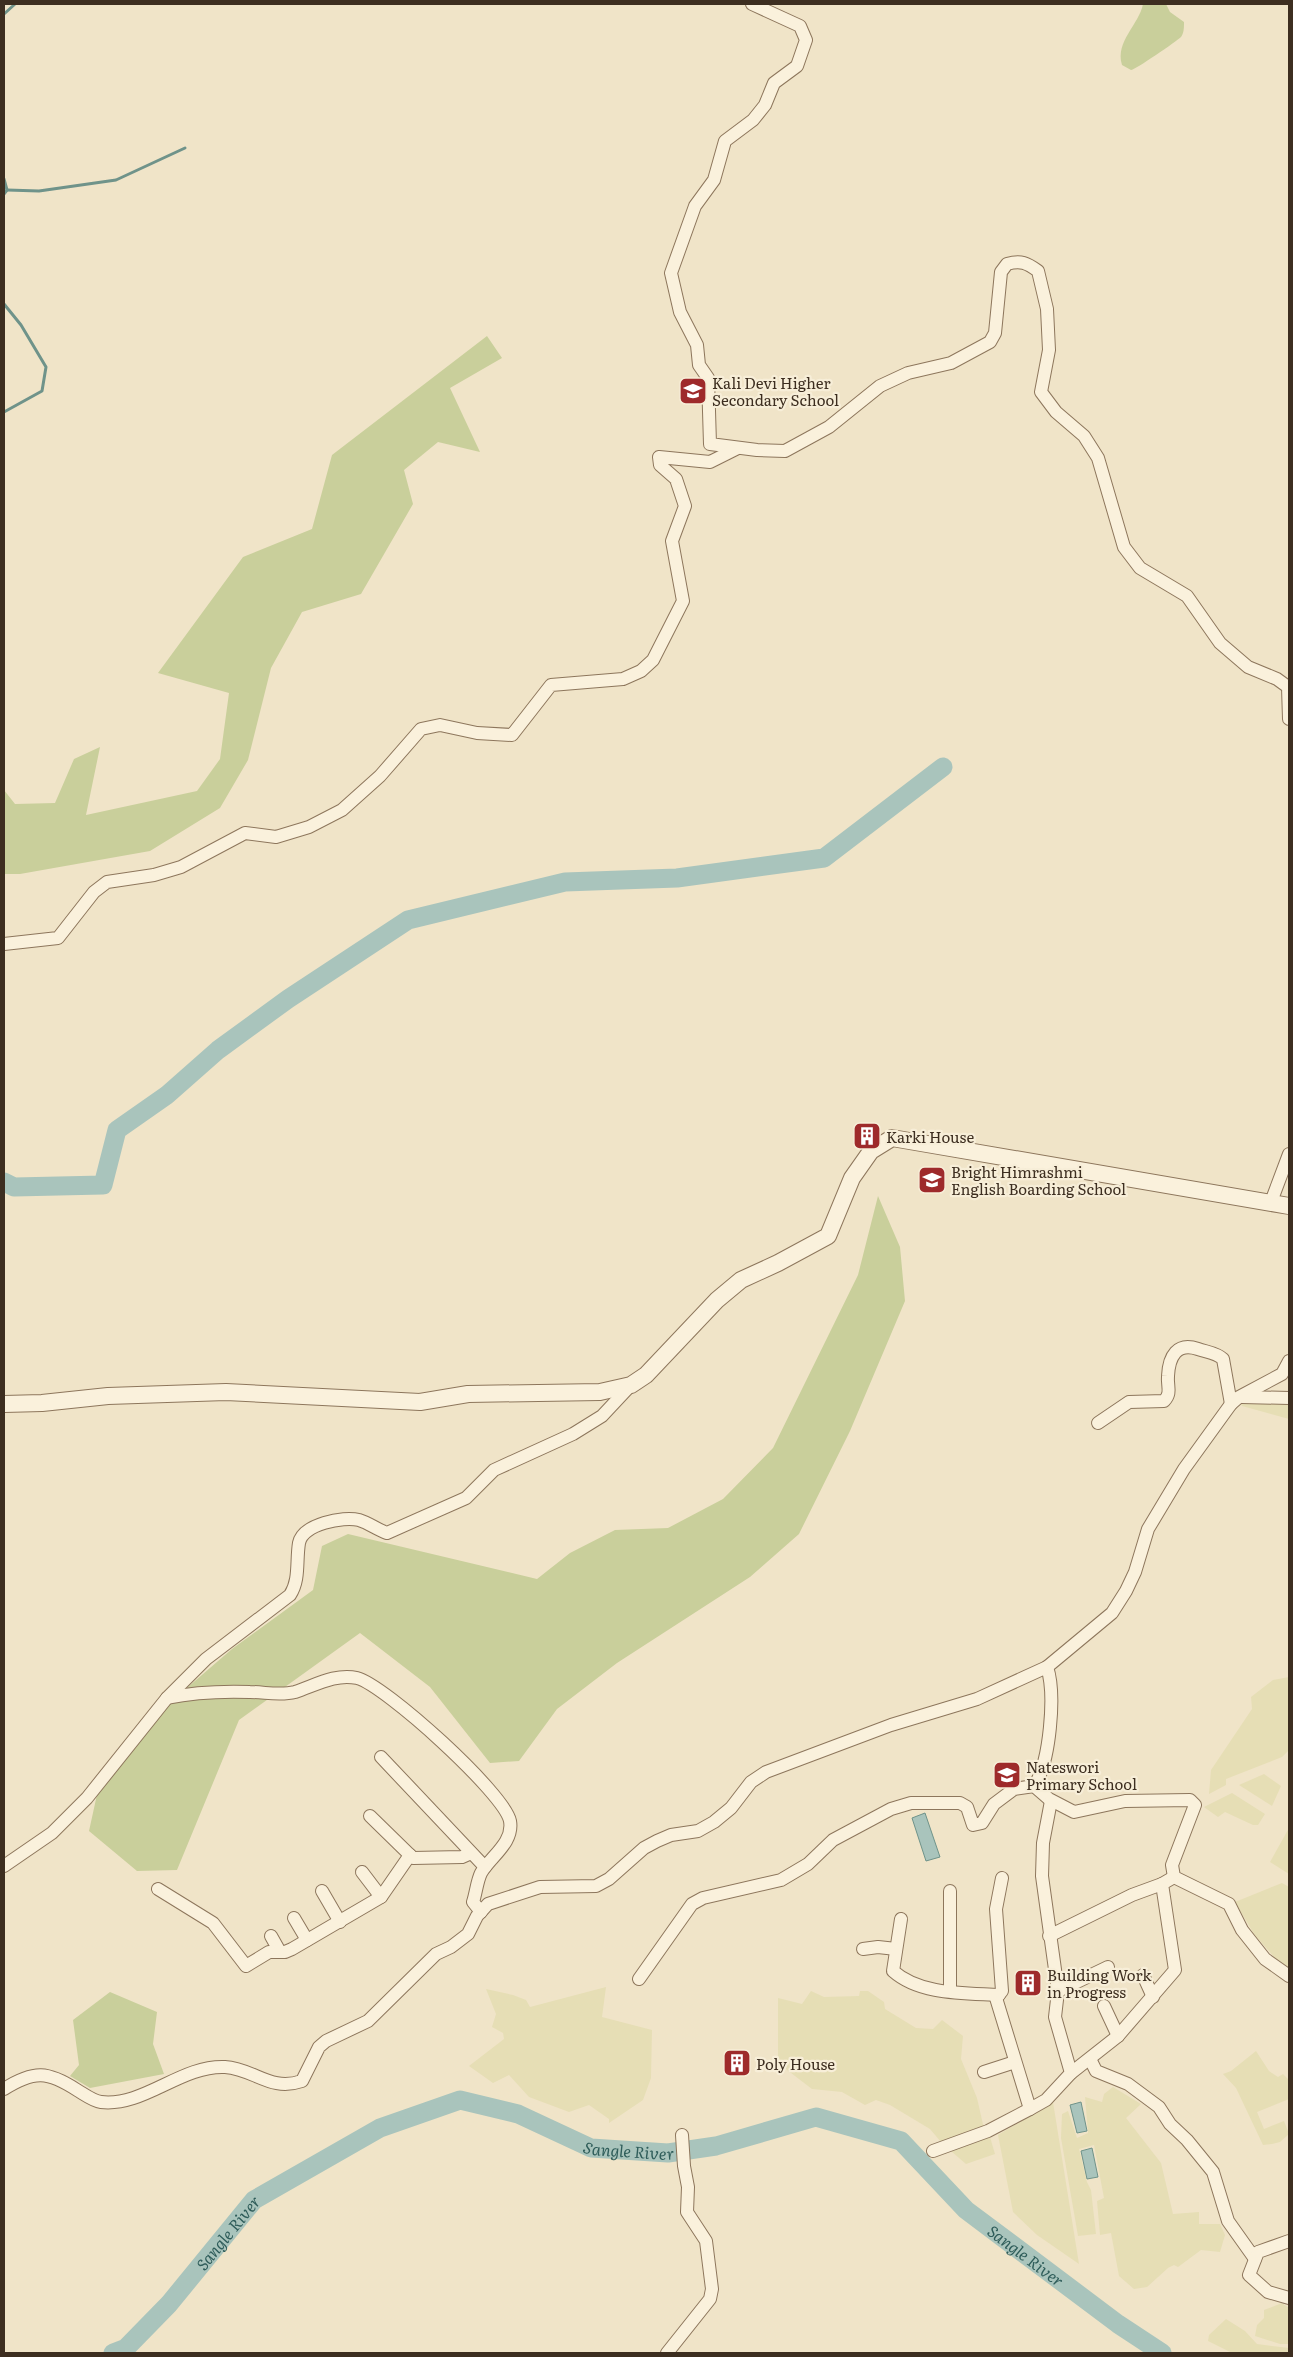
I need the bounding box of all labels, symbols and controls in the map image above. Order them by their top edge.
place label: Kali Devi Higher Secondary School [712,371,839,411]
school or university icon: Kali Devi Higher Secondary School [678,376,708,406]
building icon: Karki House [852,1121,882,1151]
place label: Karki House [886,1125,974,1148]
place label: Bright Himrashmi English Boarding School [951,1160,1126,1200]
school or university icon: Bright Himrashmi English Boarding School [917,1165,947,1195]
place label: Nateswori Primary School [1026,1755,1137,1795]
school or university icon: Nateswori Primary School [992,1760,1022,1790]
place label: Building Work in Progress [1047,1963,1152,2003]
building icon: Building Work in Progress [1013,1968,1043,1998]
building icon: Poly House [722,2048,752,2078]
place label: Poly House [756,2052,835,2075]
water label: Sangle River [580,2134,676,2165]
water label: Sangle River [190,2190,265,2275]
water label: Sangle River [983,2219,1069,2292]

